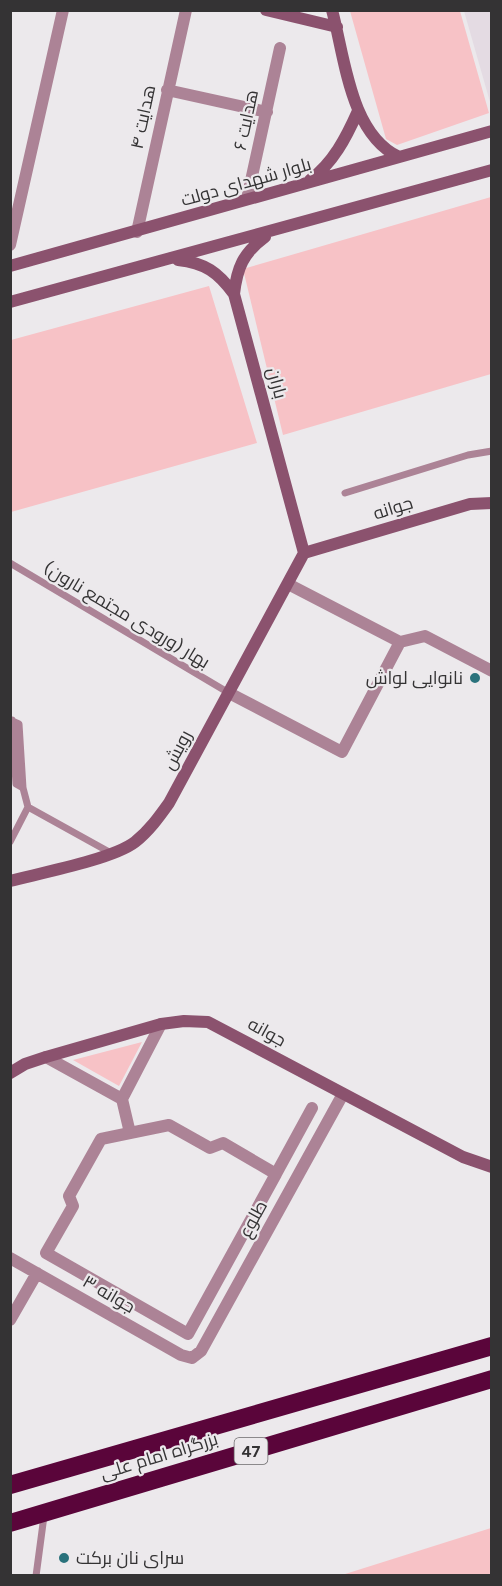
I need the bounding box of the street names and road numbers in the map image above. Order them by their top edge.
street label: هدایت ۴ [126,83,160,151]
street label: هدایت ۶ [229,88,263,152]
street label: بلوار شهدای دولت [178,153,314,211]
street label: باران [262,365,292,401]
street label: جوانه [370,492,416,524]
street label: بهار (ورودی مجتمع نارون) [39,557,214,674]
street label: رویش [157,726,197,774]
street label: جوانه [244,1013,290,1051]
street label: طلوع [234,1197,273,1242]
street label: جوانه ۳ [79,1270,139,1318]
street label: بزرگراه امام علی [98,1428,221,1485]
road number: 47 [234,1438,268,1464]

